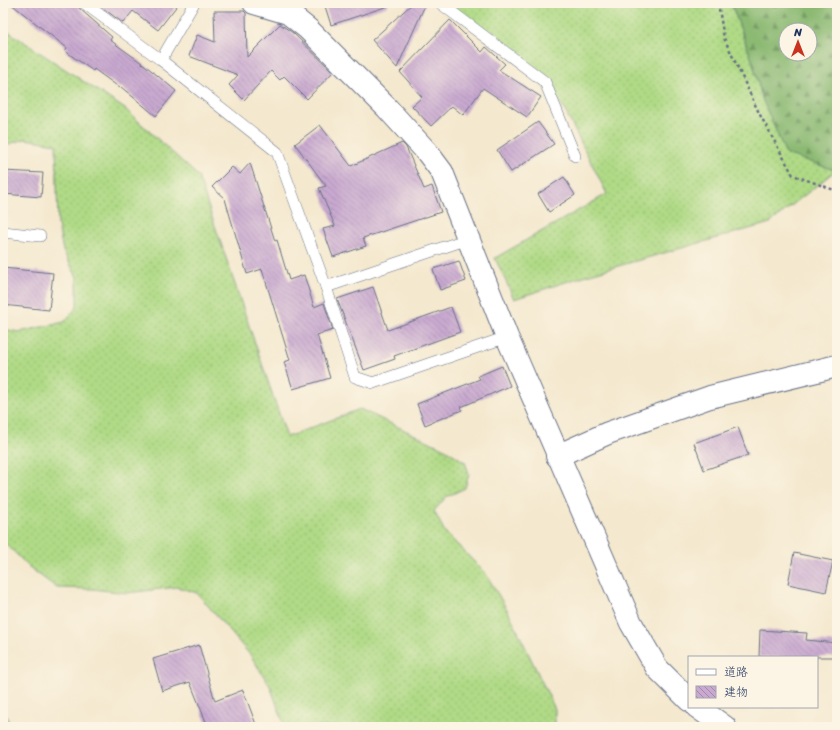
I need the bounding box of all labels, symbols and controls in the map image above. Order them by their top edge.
north arrow [778,22,818,62]
text: N [793,23,802,42]
legend [688,656,818,708]
text: 道路 [724,661,748,683]
text: 建物 [724,681,748,703]

